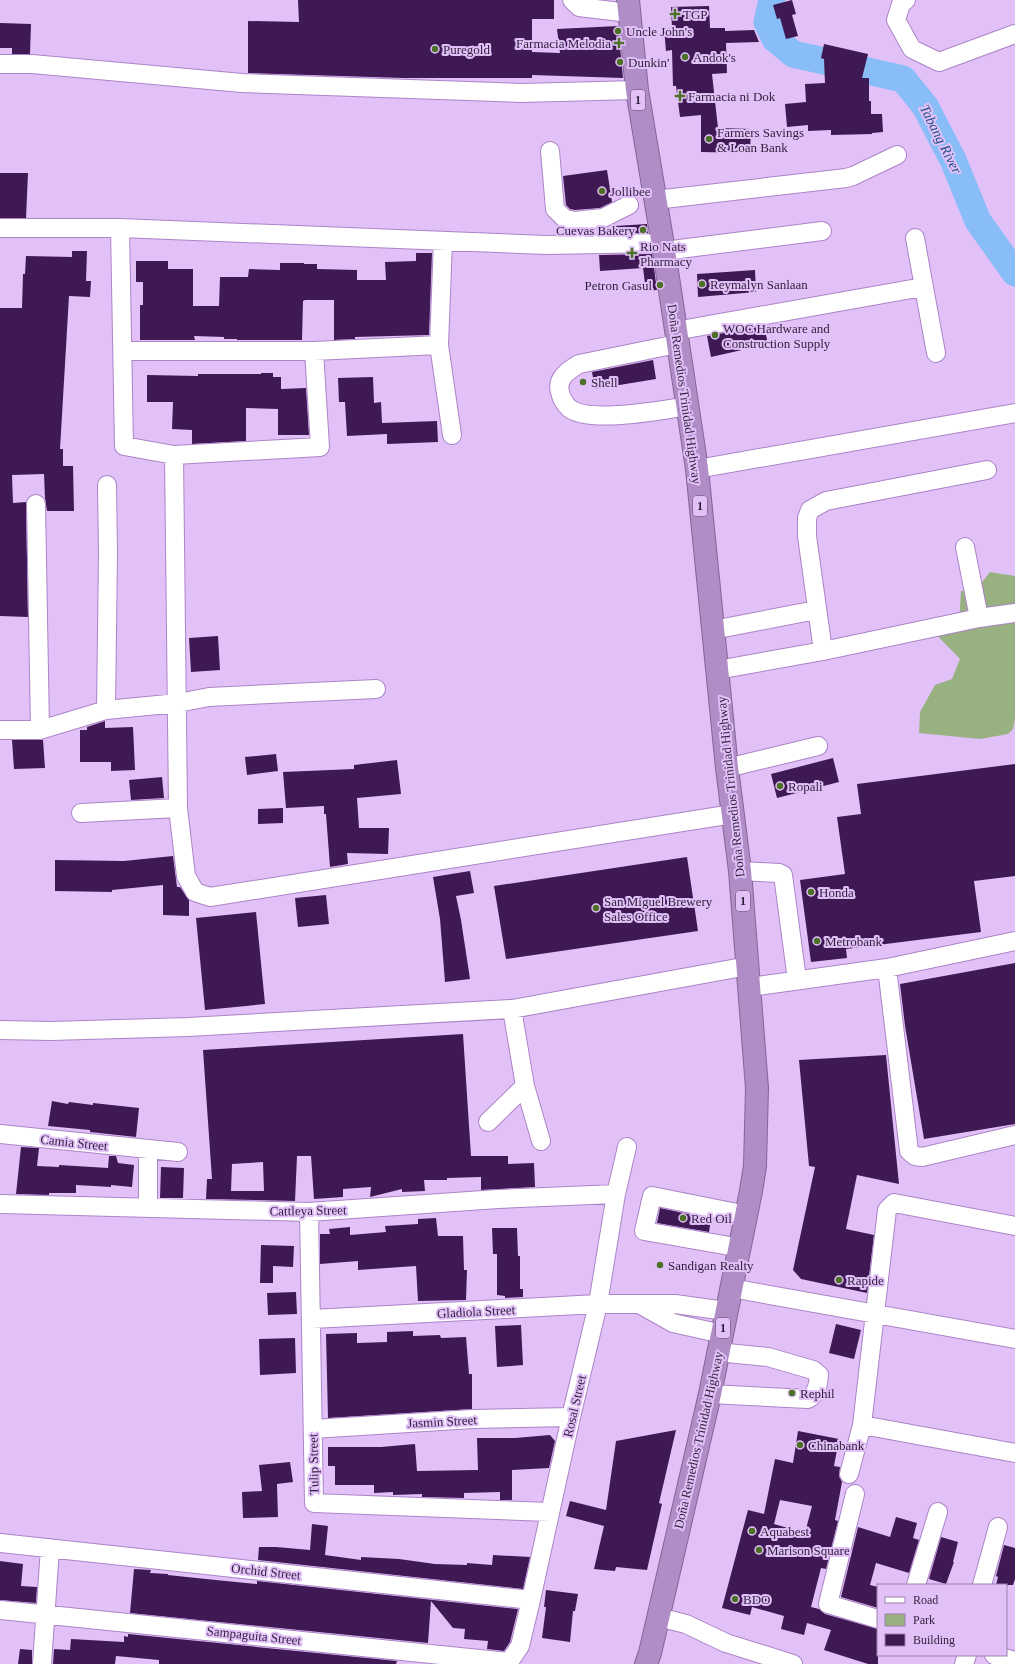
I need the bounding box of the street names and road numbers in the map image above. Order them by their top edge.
road number: 1 [631,90,645,110]
street label: Doña Remedios Trinidad Highway [664,303,705,486]
road number: 1 [693,496,707,516]
street label: Doña Remedios Trinidad Highway [713,695,747,878]
road number: 1 [736,891,750,911]
street label: Camia Street [40,1132,109,1154]
street label: Cattleya Street [269,1202,347,1219]
street label: Gladiola Street [437,1302,516,1321]
road number: 1 [716,1318,730,1338]
street label: Doña Remedios Trinidad Highway [671,1349,726,1530]
street label: Rosal Street [560,1373,589,1439]
street label: Jasmin Street [407,1412,478,1431]
street label: Tulip Street [305,1433,322,1495]
street label: Orchid Street [231,1560,302,1583]
street label: Sampaguita Street [206,1623,302,1648]

